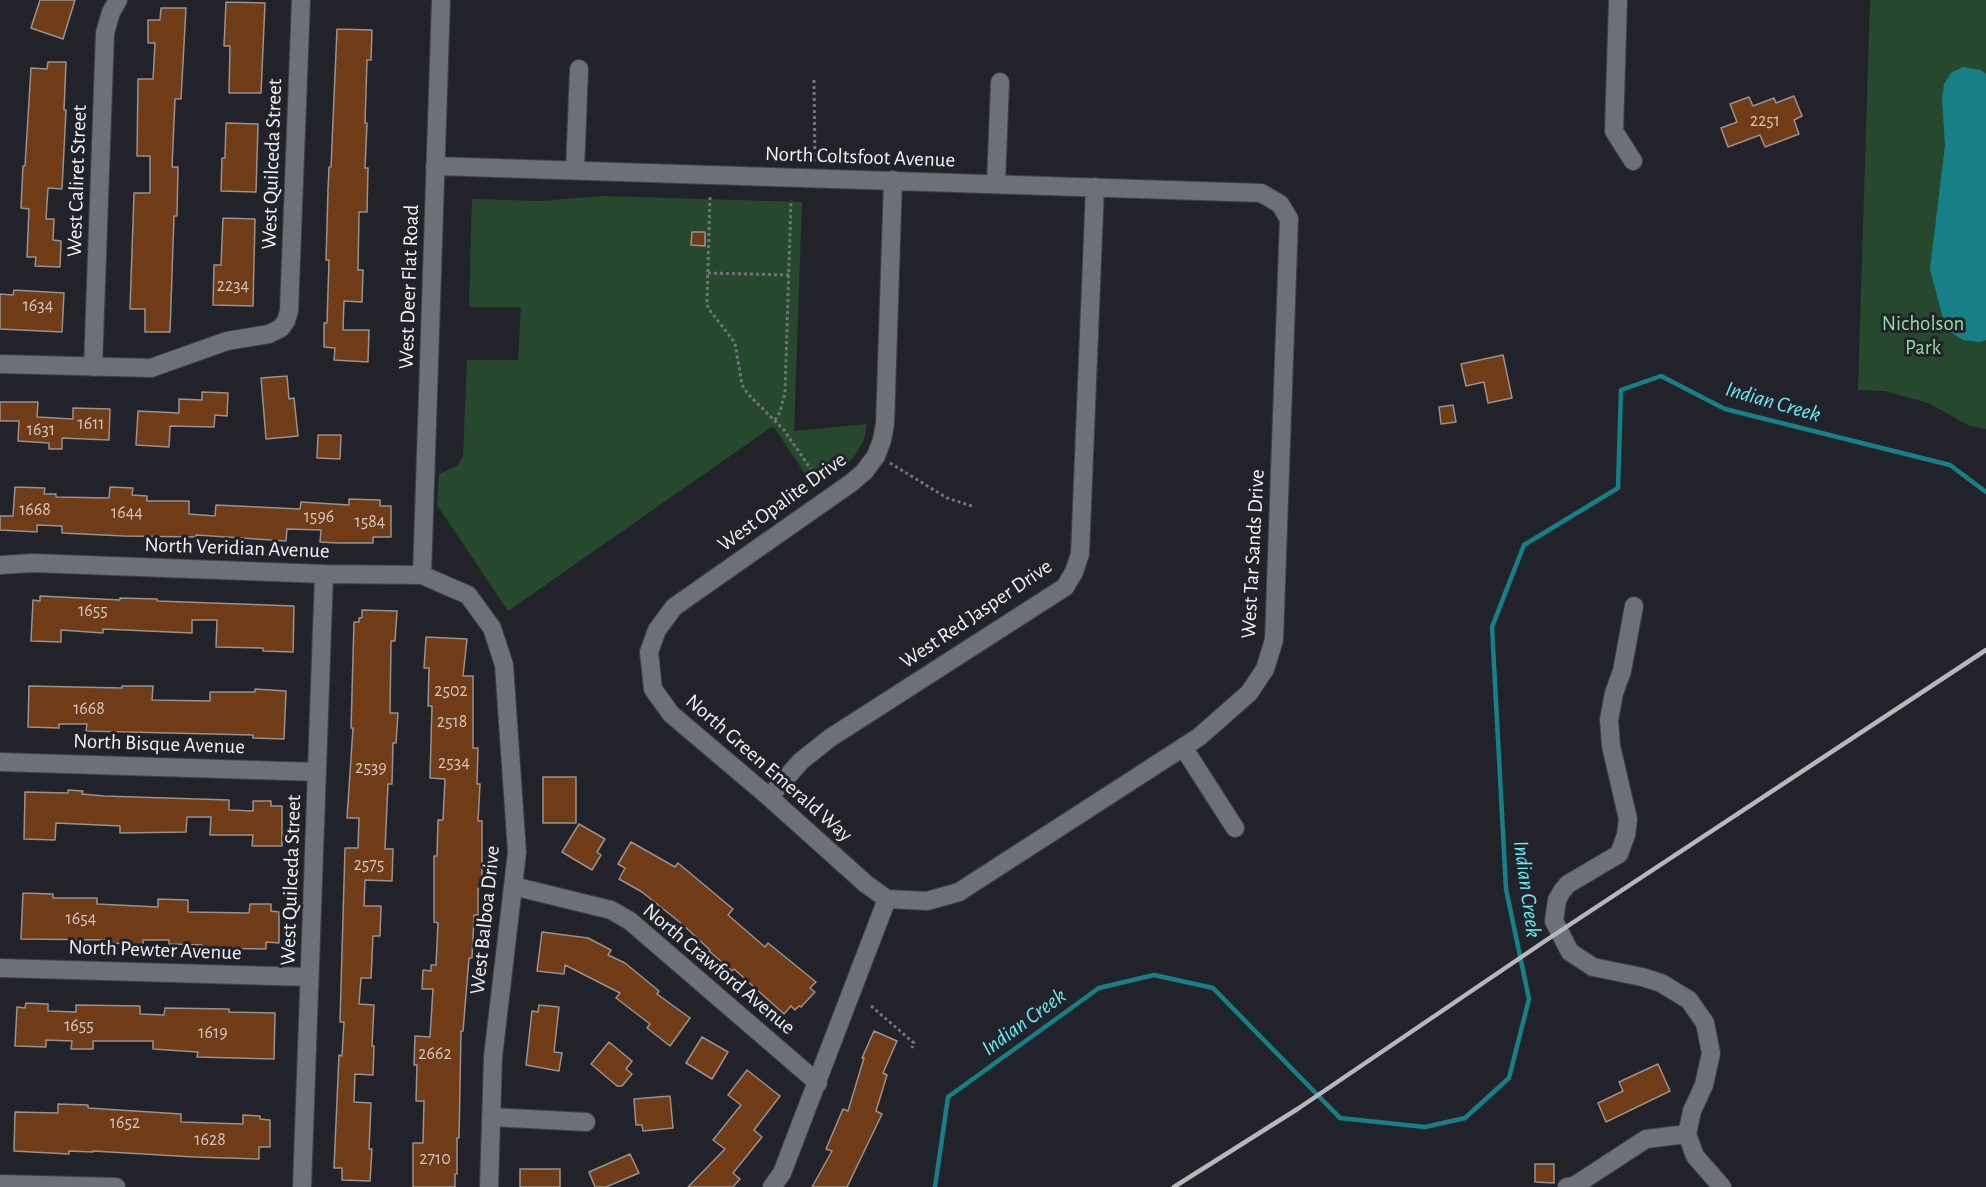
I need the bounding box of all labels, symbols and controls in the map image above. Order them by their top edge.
street label: West Quilceda Street [256,78,288,250]
street label: West Caliret Street [62,104,92,258]
house number: 2251 [1750,110,1780,132]
street label: North Coltsfoot Avenue [764,141,956,173]
street label: West Deer Flat Road [394,204,424,370]
house number: 2234 [217,275,249,297]
house number: 1634 [23,295,53,317]
park label: Nicholson Park [1882,311,1964,361]
water label: Indian Creek [1722,376,1824,428]
house number: 1611 [77,413,105,435]
house number: 1631 [27,419,55,441]
street label: West Opalite Drive [713,447,851,557]
street label: West Tar Sands Drive [1236,469,1270,639]
house number: 1668 [19,499,51,521]
house number: 1644 [111,502,143,524]
house number: 1596 [304,506,334,528]
house number: 1584 [355,511,385,533]
street label: North Veridian Avenue [144,532,330,564]
street label: West Red Jasper Drive [895,554,1057,674]
house number: 1655 [78,600,108,622]
house number: 2502 [434,680,468,702]
street label: North Green Emerald Way [680,689,858,847]
house number: 1668 [73,698,105,720]
house number: 2518 [437,711,467,733]
street label: North Bisque Avenue [73,728,245,760]
house number: 2534 [438,752,470,774]
house number: 2539 [355,757,387,779]
street label: West Quilceda Street [275,794,307,966]
water label: Indian Creek [1507,839,1547,939]
street label: West Balboa Drive [465,844,505,996]
house number: 2575 [354,854,384,876]
street label: North Crawford Avenue [638,898,800,1040]
house number: 1654 [66,908,96,930]
street label: North Pewter Avenue [68,934,242,966]
water label: Indian Creek [977,983,1071,1061]
house number: 1655 [64,1015,94,1037]
house number: 1619 [198,1022,228,1044]
house number: 2662 [418,1043,452,1065]
house number: 1652 [110,1112,140,1134]
house number: 1628 [194,1129,226,1151]
house number: 2710 [419,1148,451,1170]

